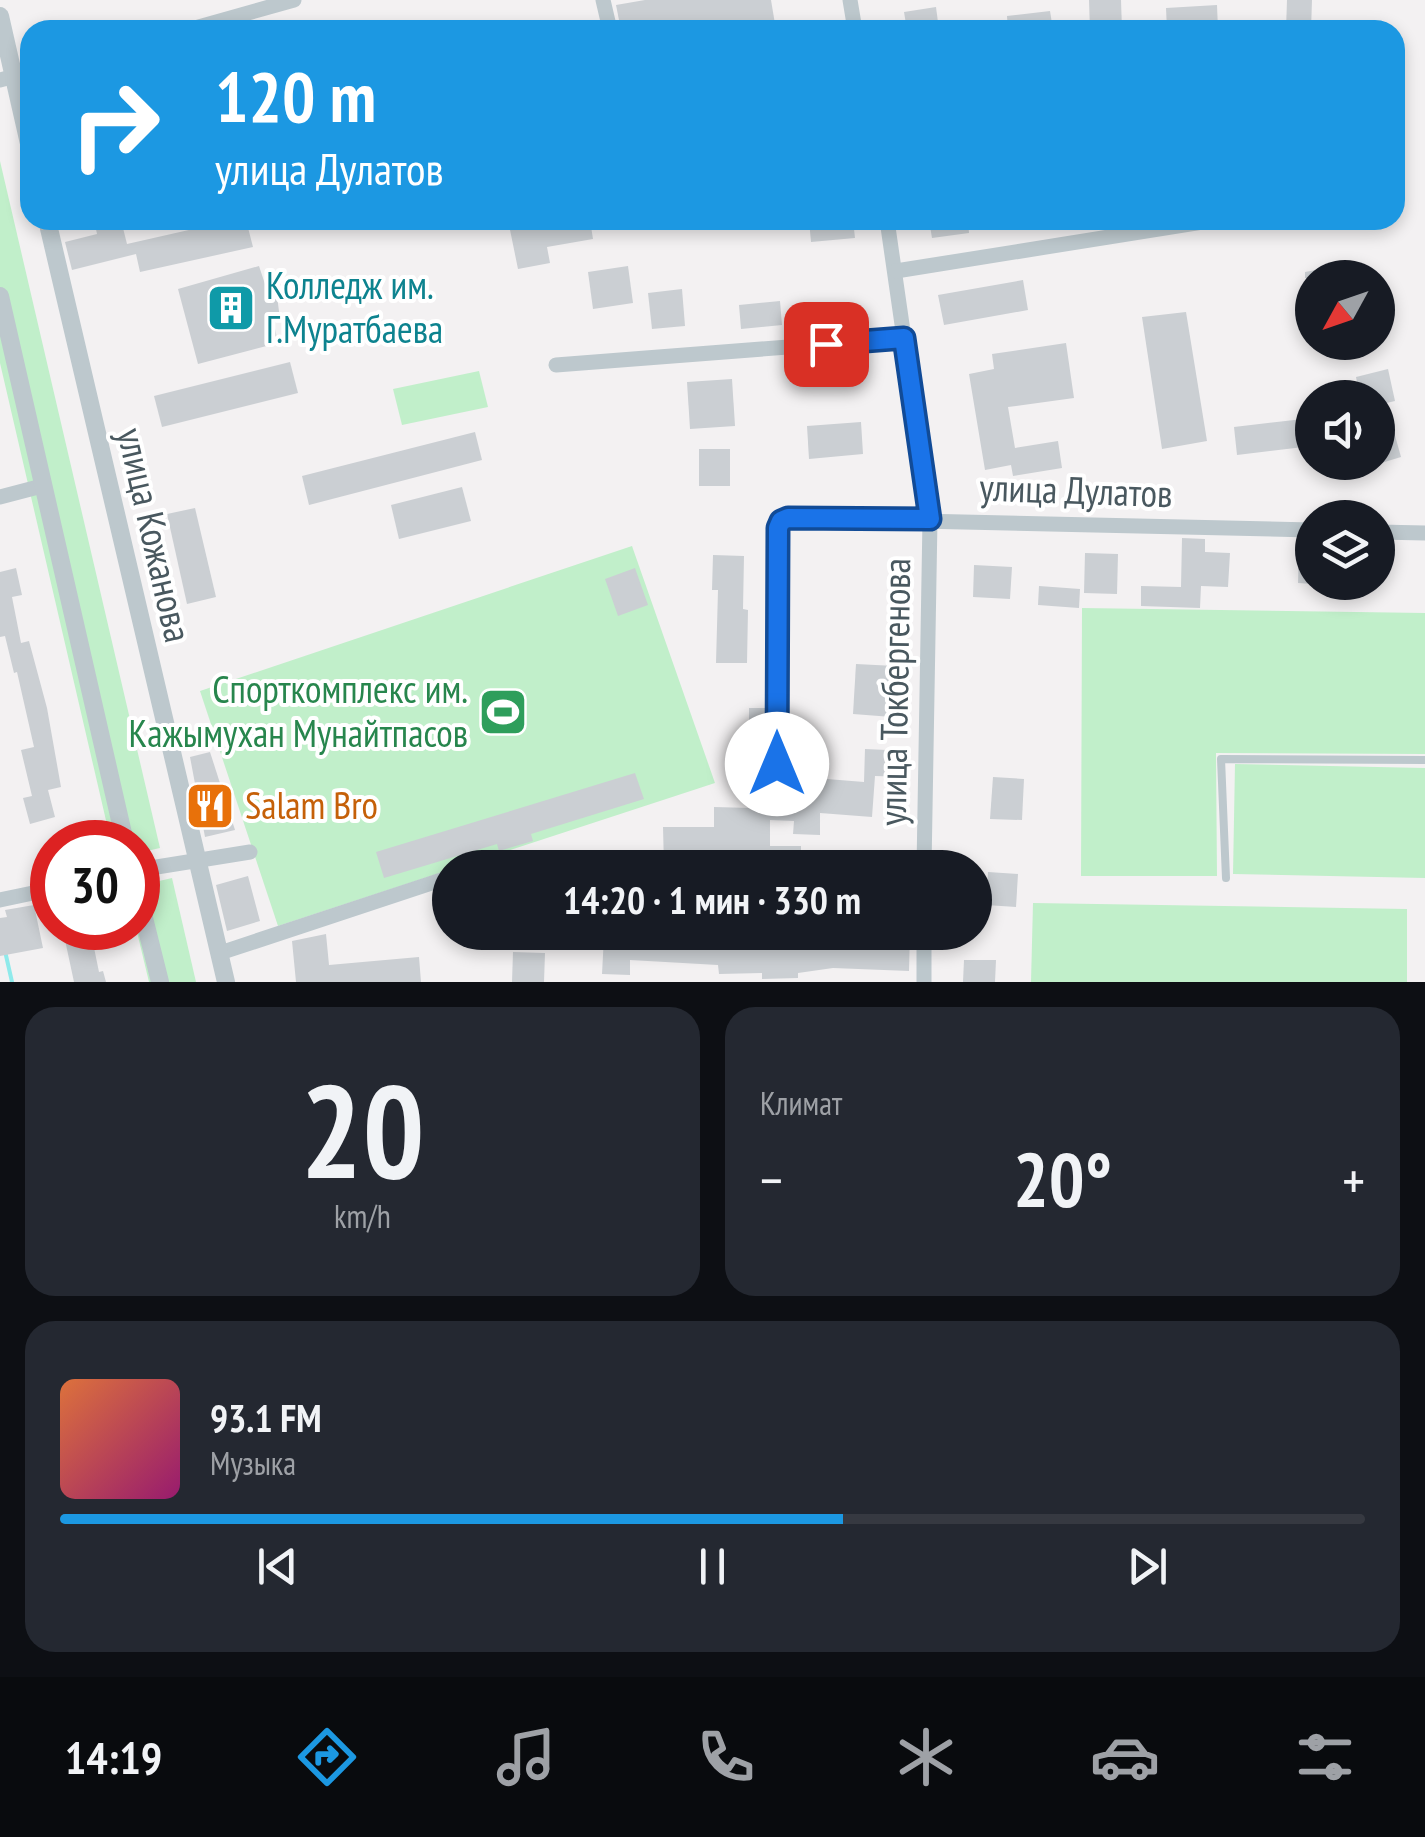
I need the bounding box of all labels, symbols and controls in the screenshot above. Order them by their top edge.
text: 120 m [215,51,376,141]
icon: right [50,60,180,190]
text: улица Дулатов [215,139,444,197]
place label: Колледж им. Г.Муратбаева [266,260,443,353]
north arrow [1295,260,1395,360]
map controls [1295,260,1395,600]
building icon: Колледж им. Г.Муратбаева [205,282,257,334]
pin [784,302,869,387]
icon: arrive [799,317,854,372]
button: sound [1295,380,1395,480]
street label: улица Кожанова [107,423,204,646]
street label: улица Дулатов [979,462,1173,517]
button: layers [1295,500,1395,600]
street label: улица Токбергенова [867,558,920,826]
place label: Спорткомплекс им. Кажымухан Мунайтпасов [129,664,468,757]
sports icon: Спорткомплекс им. Кажымухан Мунайтпасов [477,686,529,738]
position arrow [725,712,829,816]
restaurant icon: Salam Bro [184,780,236,832]
place label: Salam Bro [245,780,378,829]
speed limit sign: 30 [30,820,160,950]
text: 14:20 · 1 мин · 330 m [563,875,861,924]
text: 20 [300,1046,425,1214]
text: Климат [760,1082,842,1124]
text: 20° [1013,1131,1112,1228]
text: − [760,1144,783,1215]
text: + [1342,1144,1365,1215]
text: km/h [334,1195,391,1237]
text: 93.1 FM [210,1393,322,1442]
text: Музыка [210,1442,296,1484]
icon: previous [250,1539,305,1594]
icon: pause [685,1539,740,1594]
icon: next [1120,1539,1175,1594]
icon: directions [292,1722,362,1792]
icon: music [491,1722,561,1792]
icon: phone [691,1722,761,1792]
icon: climate [891,1722,961,1792]
icon: car [1090,1722,1160,1792]
icon: filters [1290,1722,1360,1792]
text: 14:19 [65,1728,162,1786]

